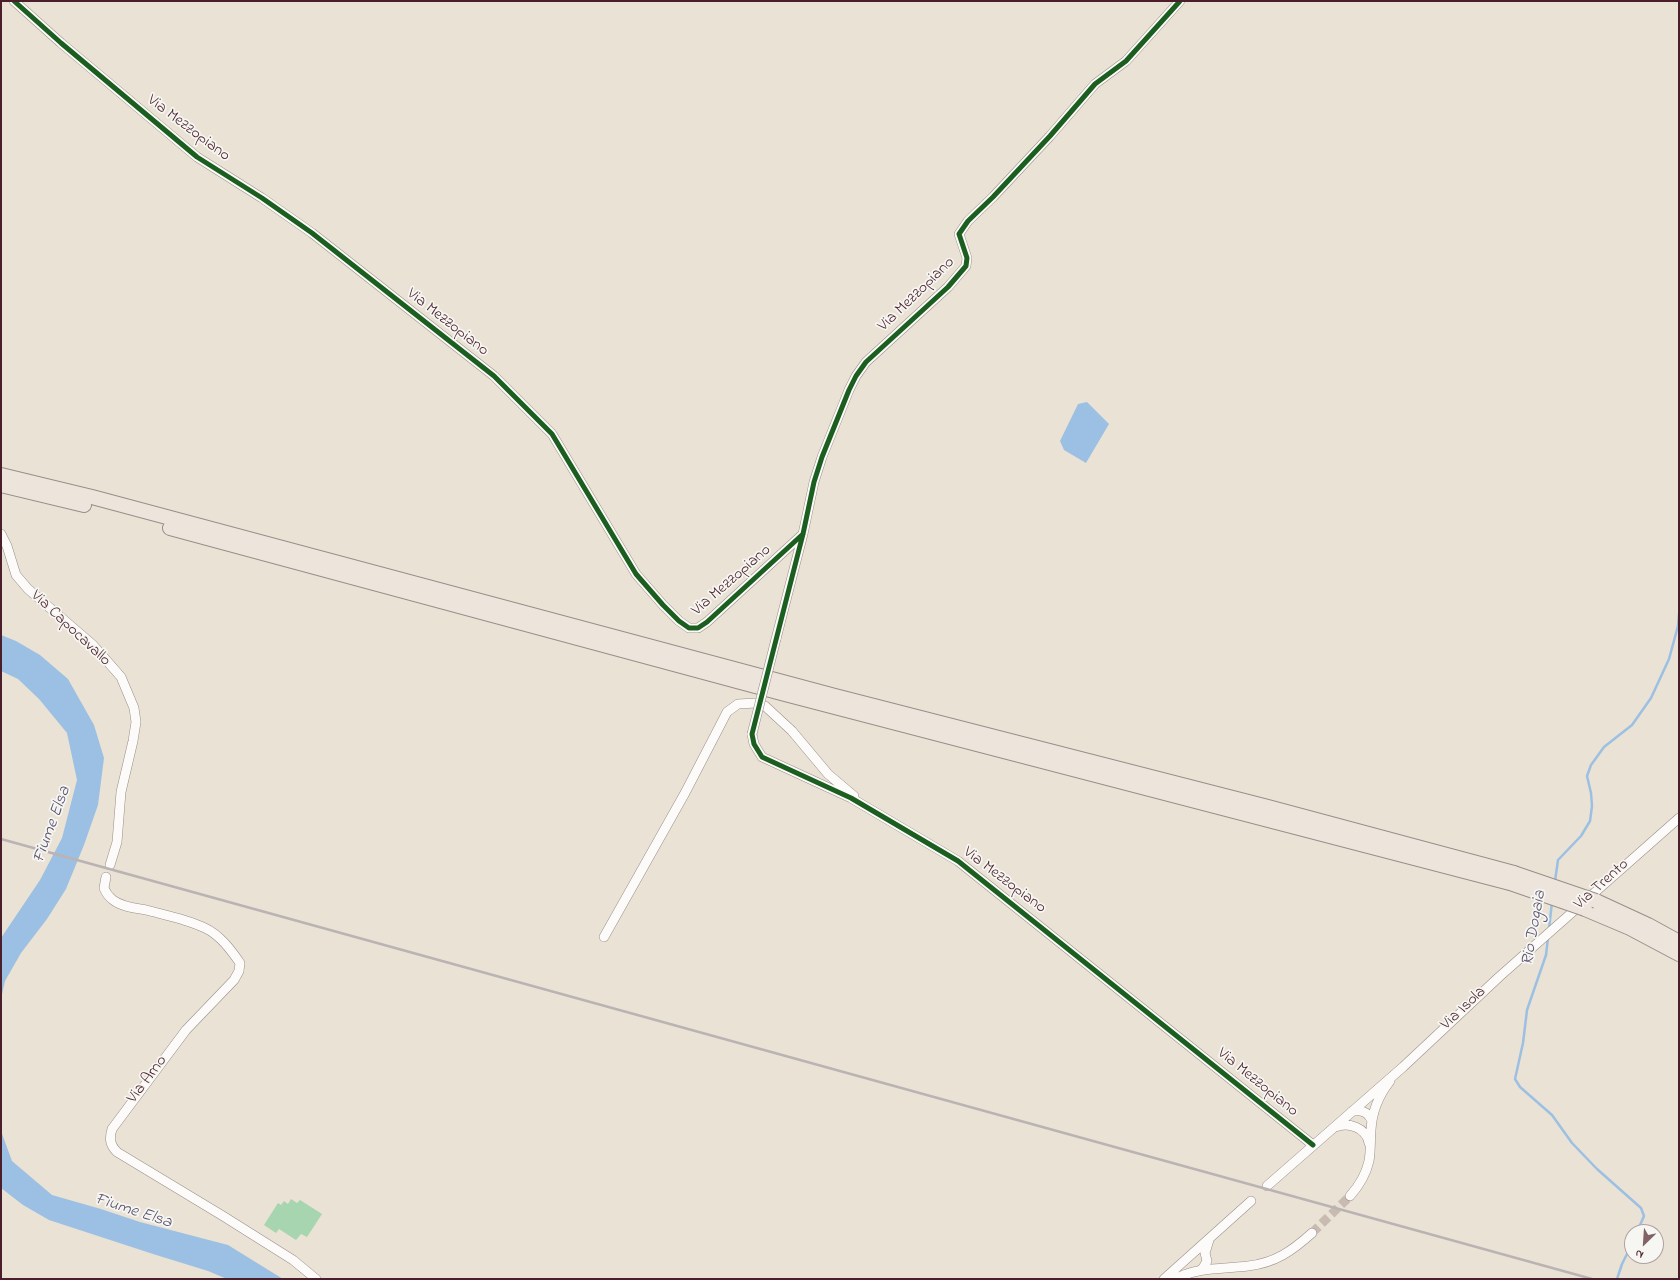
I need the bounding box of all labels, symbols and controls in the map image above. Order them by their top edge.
street label: Via Mezzopiano [143,92,233,166]
street label: Via Mezzopiano [875,254,959,336]
street label: Via Mezzopiano [402,285,492,361]
street label: Via Mezzopiano [688,541,776,621]
street label: Via Capocavallo [26,587,114,671]
water label: Fiume Elsa [30,784,76,866]
street label: Via Mezzopiano [959,844,1049,918]
street label: Via Trento [1571,856,1633,914]
water label: Rio Dogaia [1518,889,1552,967]
street label: Via Isola [1437,983,1491,1035]
street label: Via Mezzopiano [1213,1044,1301,1122]
street label: Via Arno [124,1052,172,1108]
water label: Fiume Elsa [92,1190,174,1234]
north arrow [1624,1224,1664,1264]
text: N [1633,1245,1646,1263]

